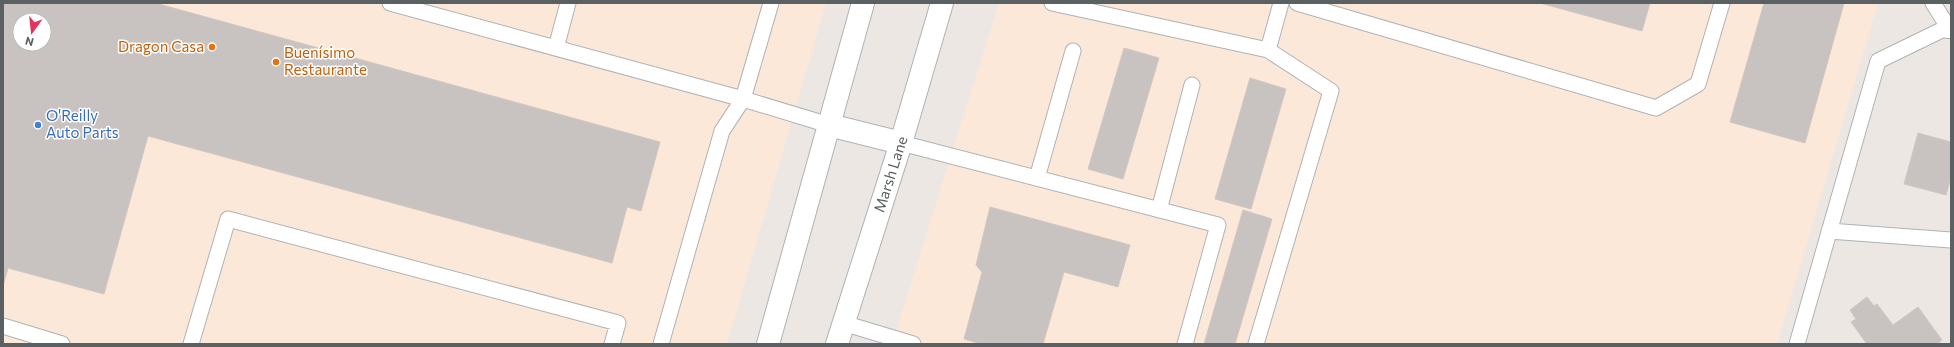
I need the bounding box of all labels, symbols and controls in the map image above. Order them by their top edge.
north arrow [12,12,52,52]
text: N [24,35,35,49]
place label: Dragon Casa [118,37,204,55]
marker: Dragon Casa [207,42,217,52]
place label: Buenísimo Restaurante [284,43,367,78]
marker: Buenísimo Restaurante [271,57,281,67]
place label: O'Reilly Auto Parts [46,106,119,141]
marker: O'Reilly Auto Parts [33,120,43,130]
street label: Marsh Lane [869,134,911,215]

